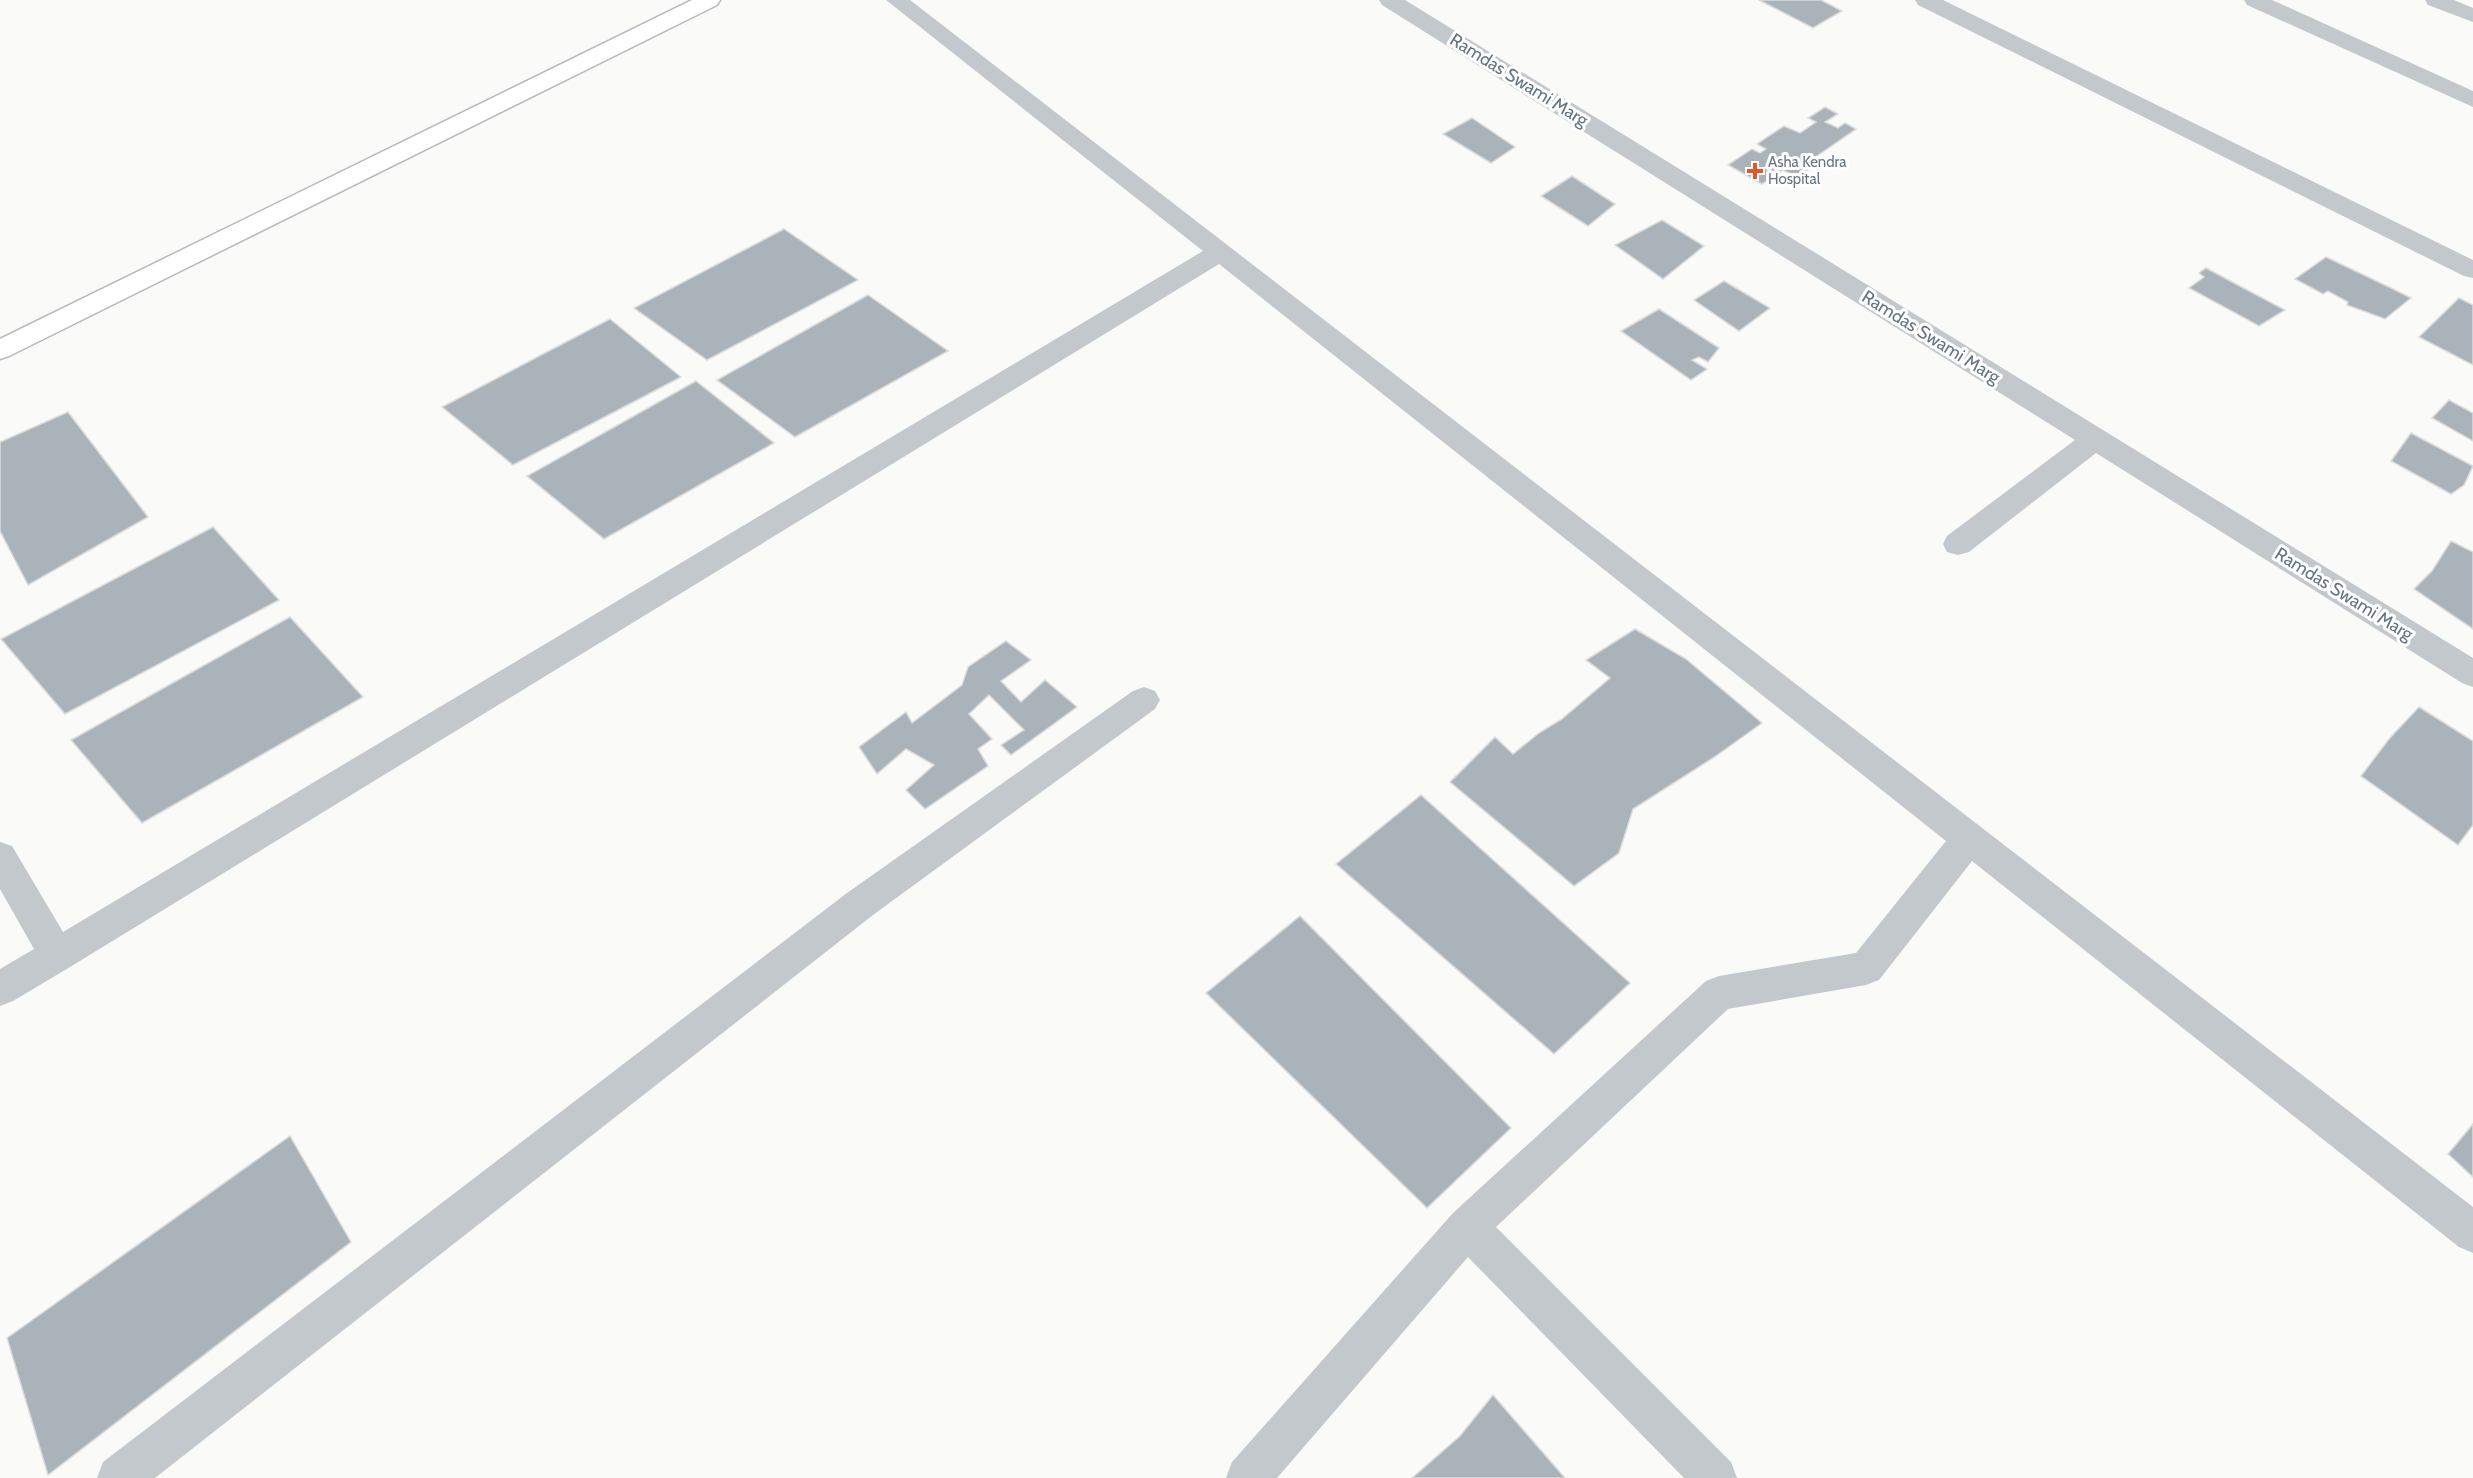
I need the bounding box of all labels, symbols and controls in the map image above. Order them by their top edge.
street label: Ramdas Swami Marg [1446,29,1593,132]
place label: Asha Kendra Hospital [1768,153,1847,188]
marker: Asha Kendra Hospital [1746,162,1764,180]
street label: Ramdas Swami Marg [1858,286,2005,389]
street label: Ramdas Swami Marg [2271,543,2418,646]

